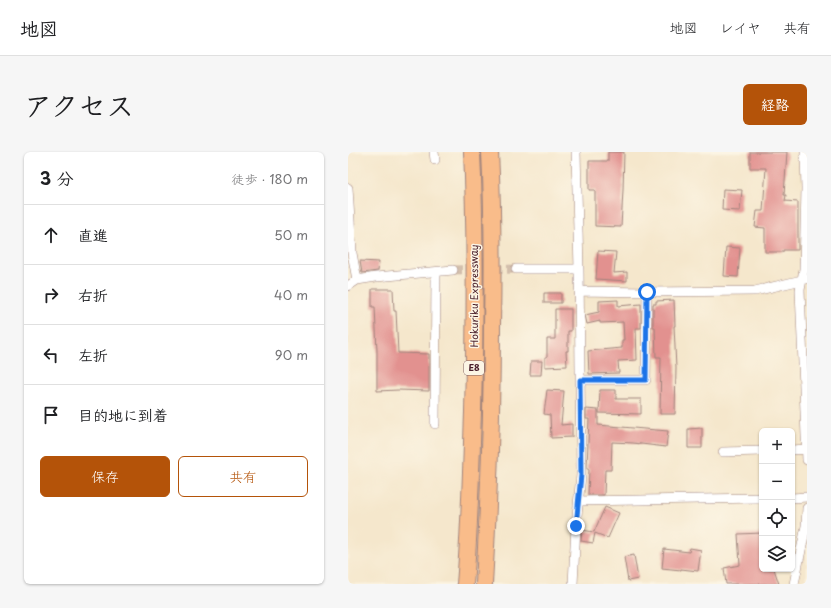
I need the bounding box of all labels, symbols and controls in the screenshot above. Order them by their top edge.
text: 地図 [20,14,58,42]
text: 地図 [670,17,698,38]
text: レイヤ [720,17,761,38]
text: 共有 [783,17,811,38]
text: アクセス [24,83,134,126]
button: 経路 [743,84,807,125]
text: 3 分 [40,165,74,191]
text: 徒歩 · 180 m [232,169,308,188]
text: 直進 [78,223,108,246]
icon: ahead [40,224,62,246]
text: 50 m [274,225,308,244]
street label: Hokuriku Expressway [466,245,482,347]
text: 右折 [78,283,108,306]
route start [638,283,656,301]
icon: right [40,284,62,306]
text: 40 m [274,285,308,304]
text: 左折 [78,343,108,366]
icon: left [40,344,62,366]
text: 90 m [275,345,308,364]
road number: E8 [464,361,484,375]
text: 目的地に到着 [78,403,168,426]
icon: arrive [40,404,62,426]
map controls [759,428,795,572]
button: + [759,428,795,464]
button: 保存 [40,456,170,497]
button: 共有 [178,456,308,497]
button: − [759,464,795,500]
button: locate [759,500,795,536]
route end [567,517,585,535]
button: layers [759,536,795,572]

